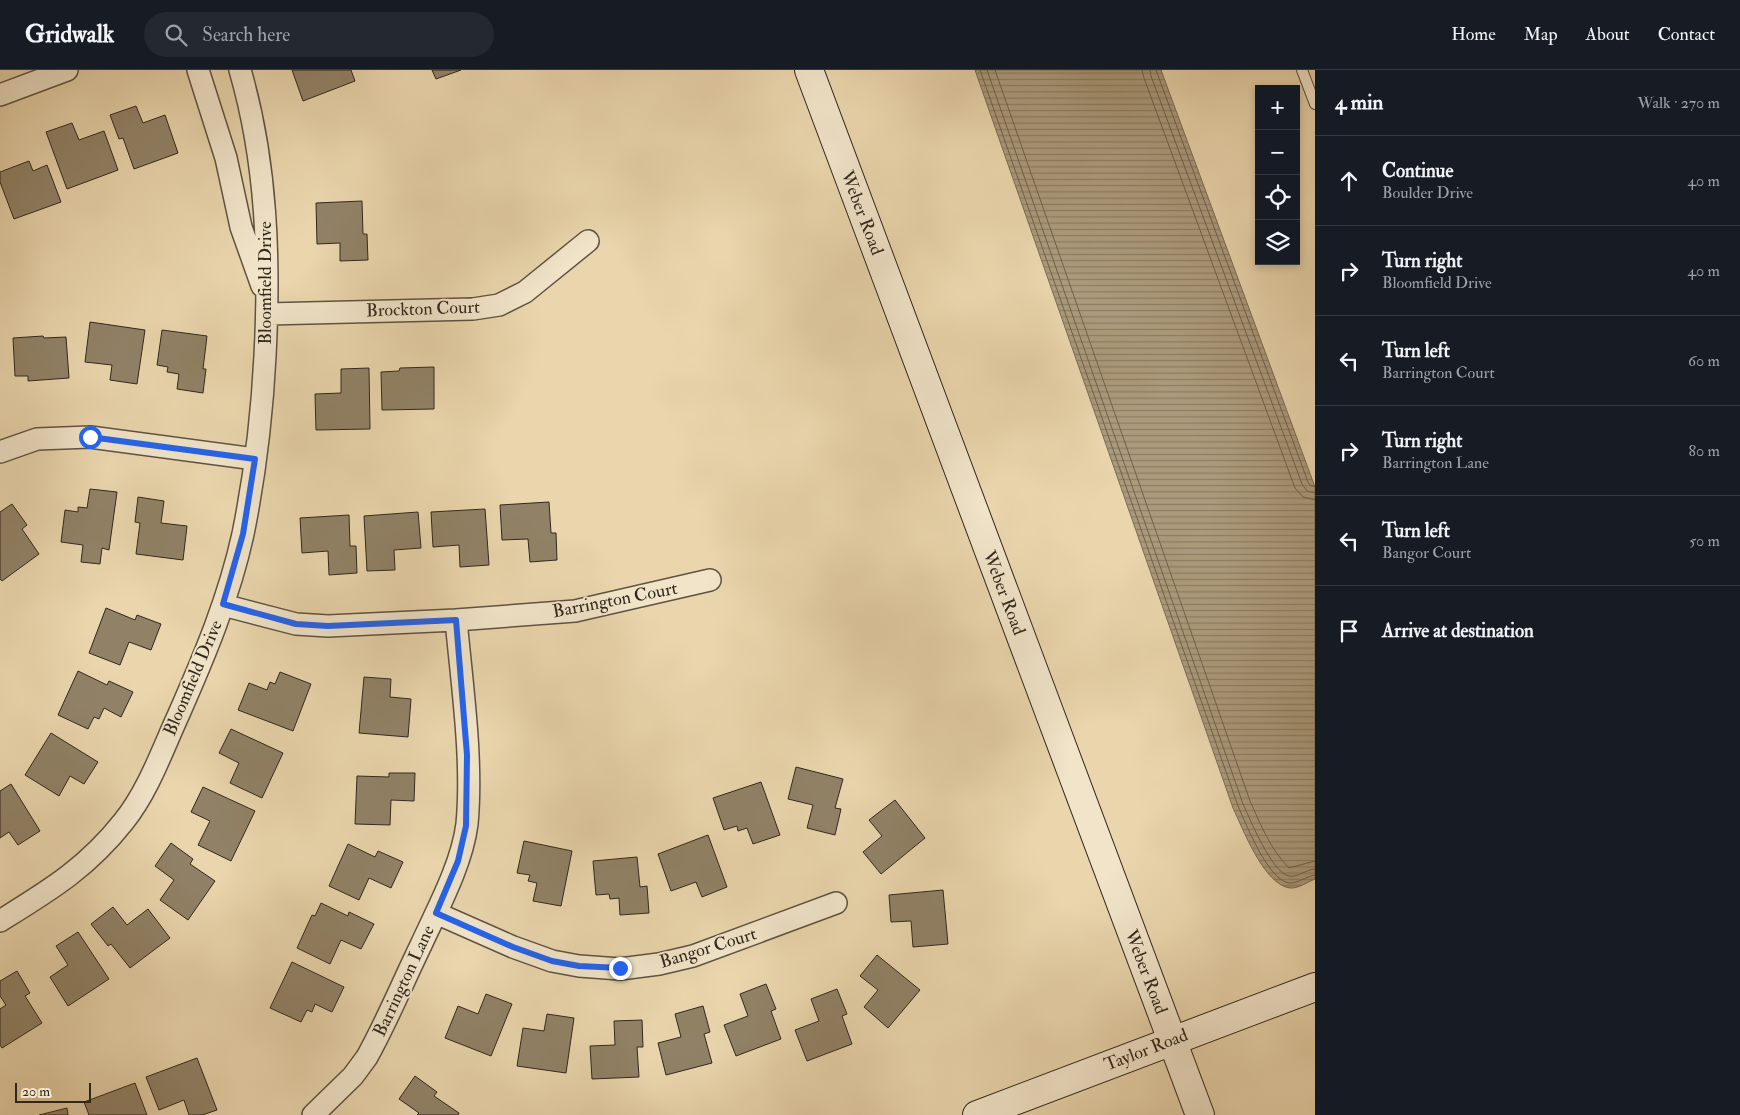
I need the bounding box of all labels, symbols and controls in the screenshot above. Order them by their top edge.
search box [144,12,494,57]
text: Gridwalk [25,19,114,50]
icon: search [162,21,190,49]
text: Search here [202,23,290,47]
text: Home [1451,23,1496,46]
text: Map [1524,23,1558,46]
text: About [1586,23,1630,46]
text: Contact [1658,23,1715,46]
map controls [1255,85,1300,265]
button: + [1255,85,1300,130]
text: 4 min [1335,89,1383,116]
text: Walk · 270 m [1638,93,1720,113]
button: − [1255,130,1300,175]
text: Continue [1382,159,1453,183]
street label: Weber Road [835,167,889,259]
icon: ahead [1335,167,1363,195]
text: 40 m [1687,171,1720,191]
button: locate [1255,175,1300,220]
text: Boulder Drive [1382,183,1473,203]
button: layers [1255,220,1300,265]
street label: Bloomfield Drive [254,221,277,345]
text: Turn right [1382,249,1462,273]
icon: right [1335,257,1363,285]
text: 40 m [1687,261,1720,281]
text: Bloomfield Drive [1382,273,1492,293]
street label: Brockton Court [366,296,480,322]
text: Turn left [1382,339,1450,363]
icon: left [1335,347,1363,375]
text: 60 m [1688,351,1720,371]
text: Barrington Court [1382,363,1495,383]
route start [79,426,102,449]
text: Turn right [1382,429,1462,453]
icon: right [1335,437,1363,465]
text: 80 m [1689,441,1720,461]
text: Barrington Lane [1382,453,1489,473]
text: Turn left [1382,519,1450,543]
icon: left [1335,527,1363,555]
text: 50 m [1689,531,1720,551]
text: Bangor Court [1382,543,1471,563]
street label: Weber Road [977,547,1031,639]
street label: Barrington Court [551,577,680,623]
street label: Bloomfield Drive [158,616,228,739]
icon: arrive [1335,617,1363,645]
text: Arrive at destination [1382,619,1534,643]
street label: Barrington Lane [368,921,440,1040]
street label: Bangor Court [657,922,759,974]
street label: Weber Road [1119,926,1173,1018]
route end [609,957,632,980]
street label: Taylor Road [1101,1023,1191,1076]
scale bar [15,1080,91,1103]
text: 20 m [22,1083,50,1100]

